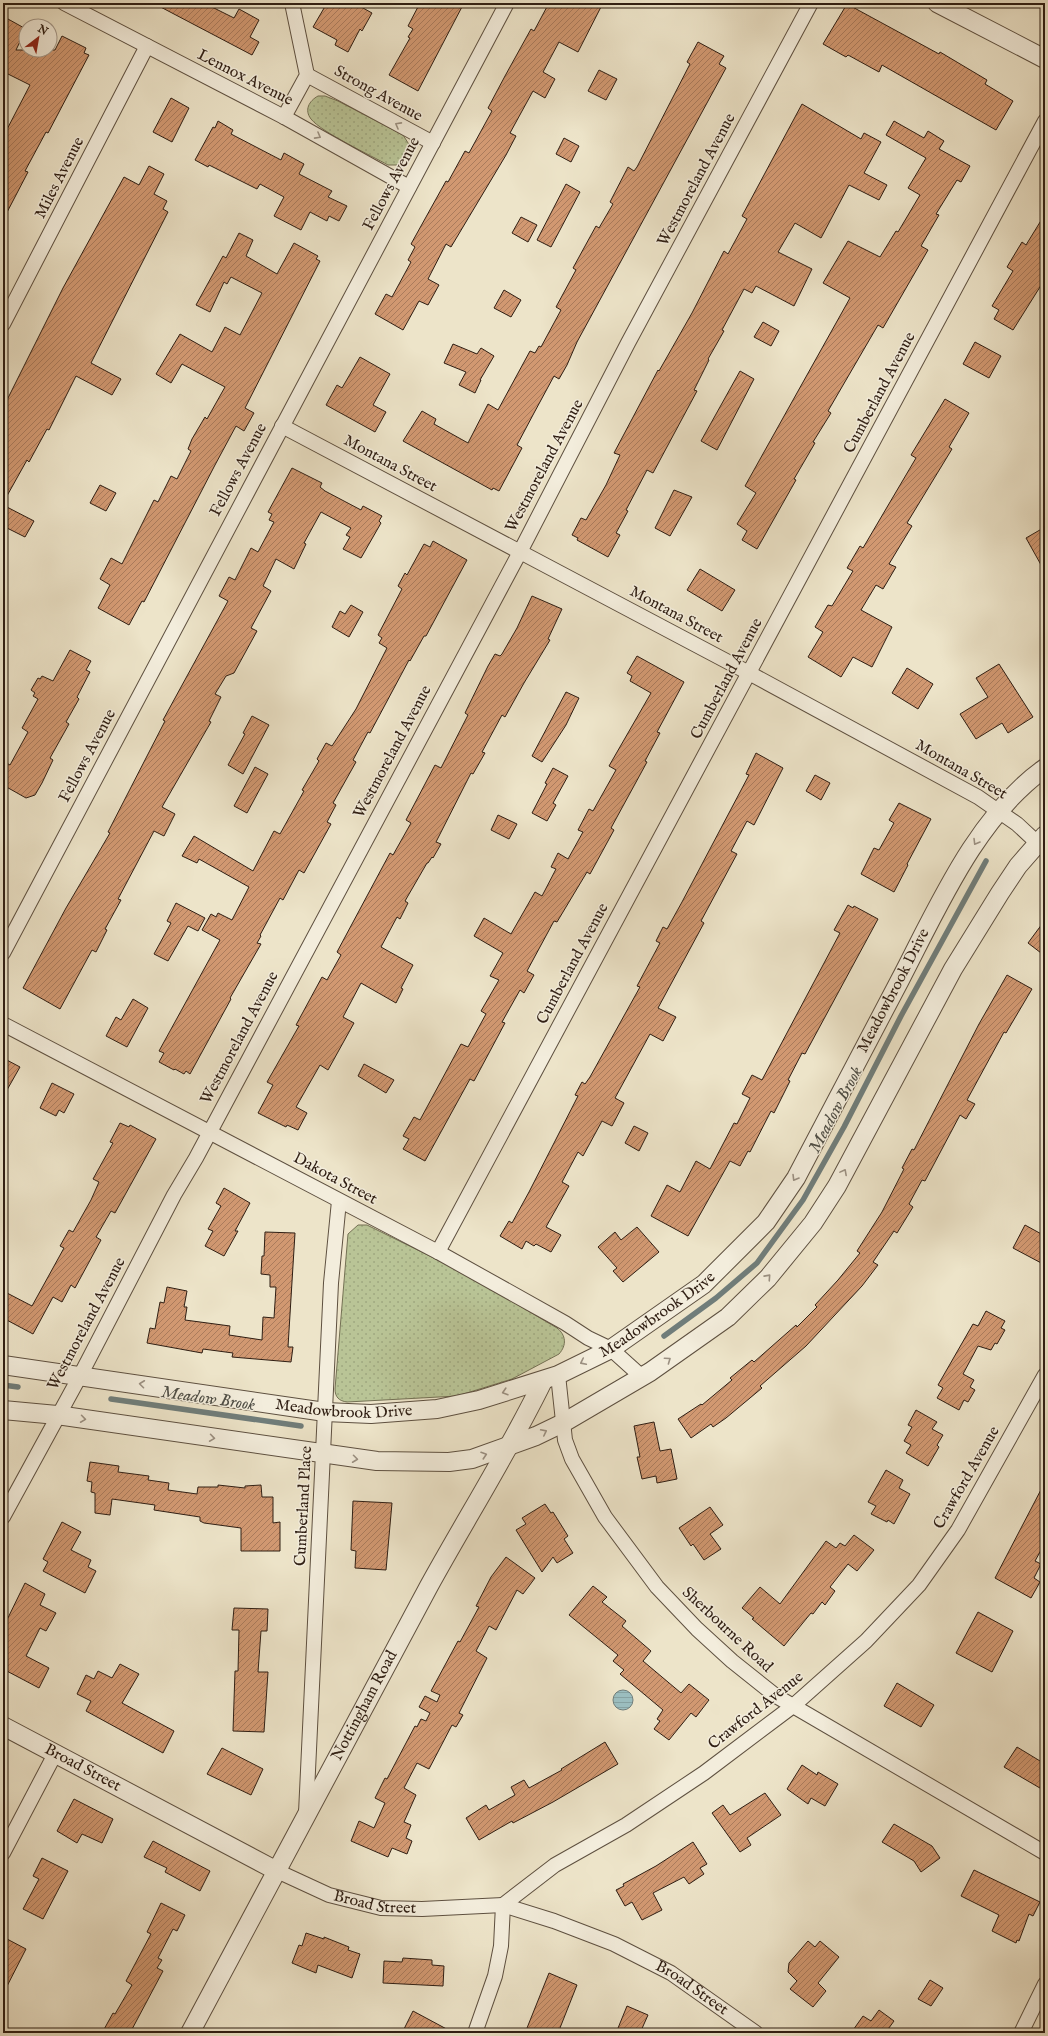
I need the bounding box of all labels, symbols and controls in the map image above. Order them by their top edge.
north arrow [18,18,58,58]
text: N [34,21,51,39]
street label: Lennox Avenue [194,45,296,111]
street label: Strong Avenue [330,62,426,126]
street label: Westmoreland Avenue [653,110,741,250]
one-way arrow [395,122,403,129]
one-way arrow [314,131,321,139]
street label: Miles Avenue [31,134,89,222]
street label: Fellows Avenue [359,134,425,234]
street label: Cumberland Avenue [840,329,920,457]
street label: Westmoreland Avenue [501,396,589,536]
street label: Fellows Avenue [206,420,272,520]
street label: Montana Street [340,431,441,497]
street label: Montana Street [626,582,727,648]
street label: Cumberland Avenue [687,615,767,743]
street label: Westmoreland Avenue [349,682,437,822]
street label: Fellows Avenue [55,706,121,806]
street label: Montana Street [911,736,1011,805]
one-way arrow [974,838,981,845]
street label: Cumberland Avenue [533,900,613,1028]
street label: Meadowbrook Drive [853,925,934,1057]
street label: Westmoreland Avenue [196,968,284,1108]
water label: Meadow Brook [804,1063,868,1157]
street label: Dakota Street [289,1148,381,1210]
one-way arrow [839,1169,847,1177]
one-way arrow [792,1174,800,1181]
street label: Westmoreland Avenue [43,1254,131,1394]
street label: Meadowbrook Drive [596,1268,720,1363]
one-way arrow [763,1275,770,1282]
one-way arrow [580,1357,588,1365]
one-way arrow [664,1357,671,1365]
one-way arrow [139,1380,145,1389]
water label: Meadow Brook [160,1382,257,1416]
one-way arrow [502,1387,509,1396]
street label: Meadowbrook Drive [274,1395,413,1424]
one-way arrow [80,1414,87,1423]
street label: Crawford Avenue [929,1423,1005,1533]
one-way arrow [540,1430,547,1437]
one-way arrow [209,1433,215,1442]
street label: Cumberland Place [291,1445,317,1567]
one-way arrow [480,1451,487,1460]
one-way arrow [352,1454,358,1463]
street label: Sherbourne Road [678,1583,777,1677]
street label: Nottingham Road [327,1647,403,1764]
street label: Crawford Avenue [704,1668,808,1754]
street label: Broad Street [41,1740,125,1797]
street label: Broad Street [331,1886,417,1919]
street label: Broad Street [652,1957,732,2020]

